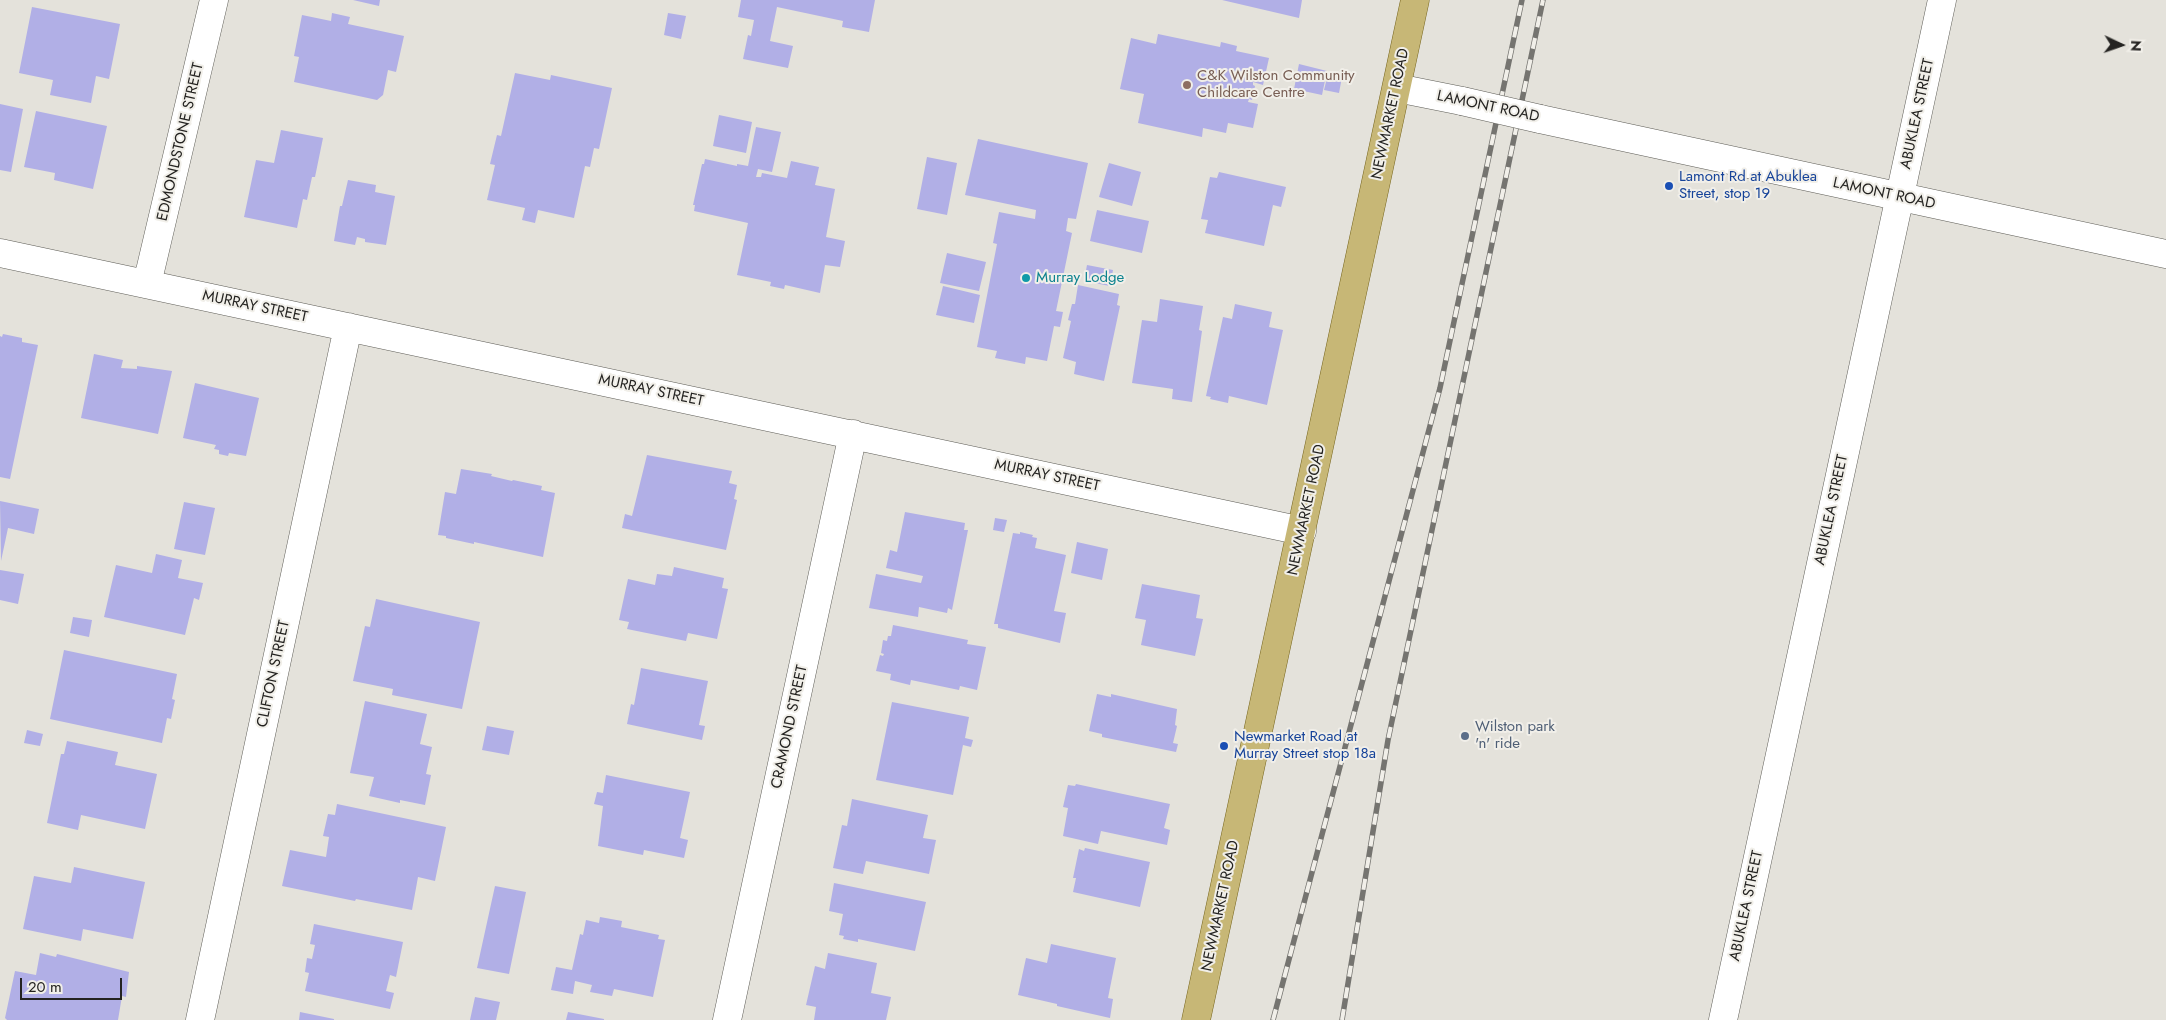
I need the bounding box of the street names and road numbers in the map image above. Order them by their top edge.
street label: NEWMARKET ROAD [1368,47,1414,181]
street label: ABUKLEA STREET [1897,57,1939,171]
street label: EDMONDSTONE STREET [154,61,208,223]
street label: LAMONT ROAD [1435,87,1541,127]
street label: LAMONT ROAD [1831,174,1937,214]
street label: MURRAY STREET [201,287,309,327]
street label: MURRAY STREET [597,371,705,411]
street label: NEWMARKET ROAD [1284,443,1330,577]
street label: ABUKLEA STREET [1811,453,1853,567]
street label: MURRAY STREET [993,456,1101,496]
street label: CLIFTON STREET [254,619,294,729]
street label: CRAMOND STREET [768,664,812,790]
street label: NEWMARKET ROAD [1198,839,1244,973]
street label: ABUKLEA STREET [1726,849,1768,963]

